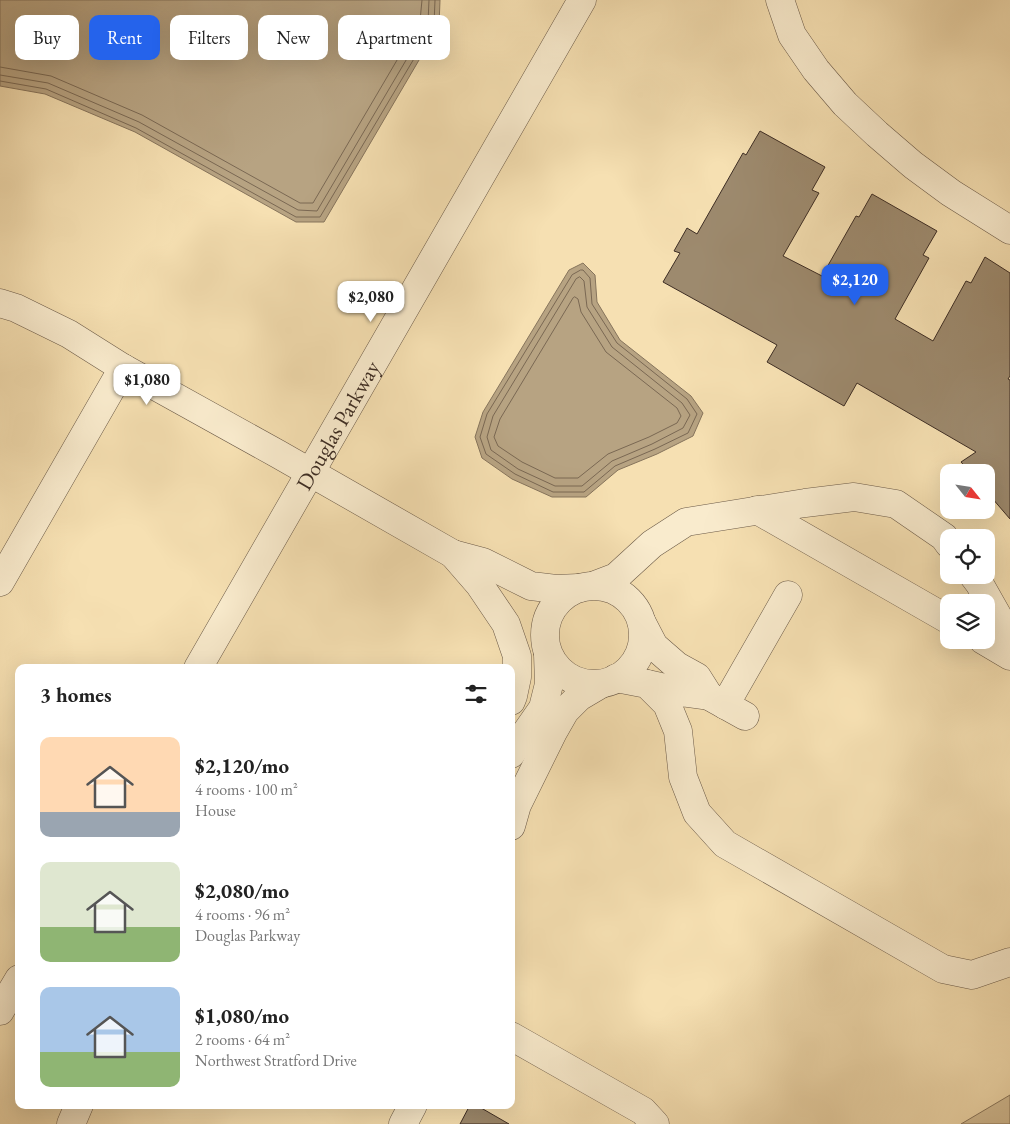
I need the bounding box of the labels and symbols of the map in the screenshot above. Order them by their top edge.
pin: $2,120 [814,264,896,306]
pin: $2,080 [330,280,412,323]
street label: Douglas Parkway [289,355,387,495]
pin: $1,080 [106,364,188,406]
north arrow [940,464,995,519]

